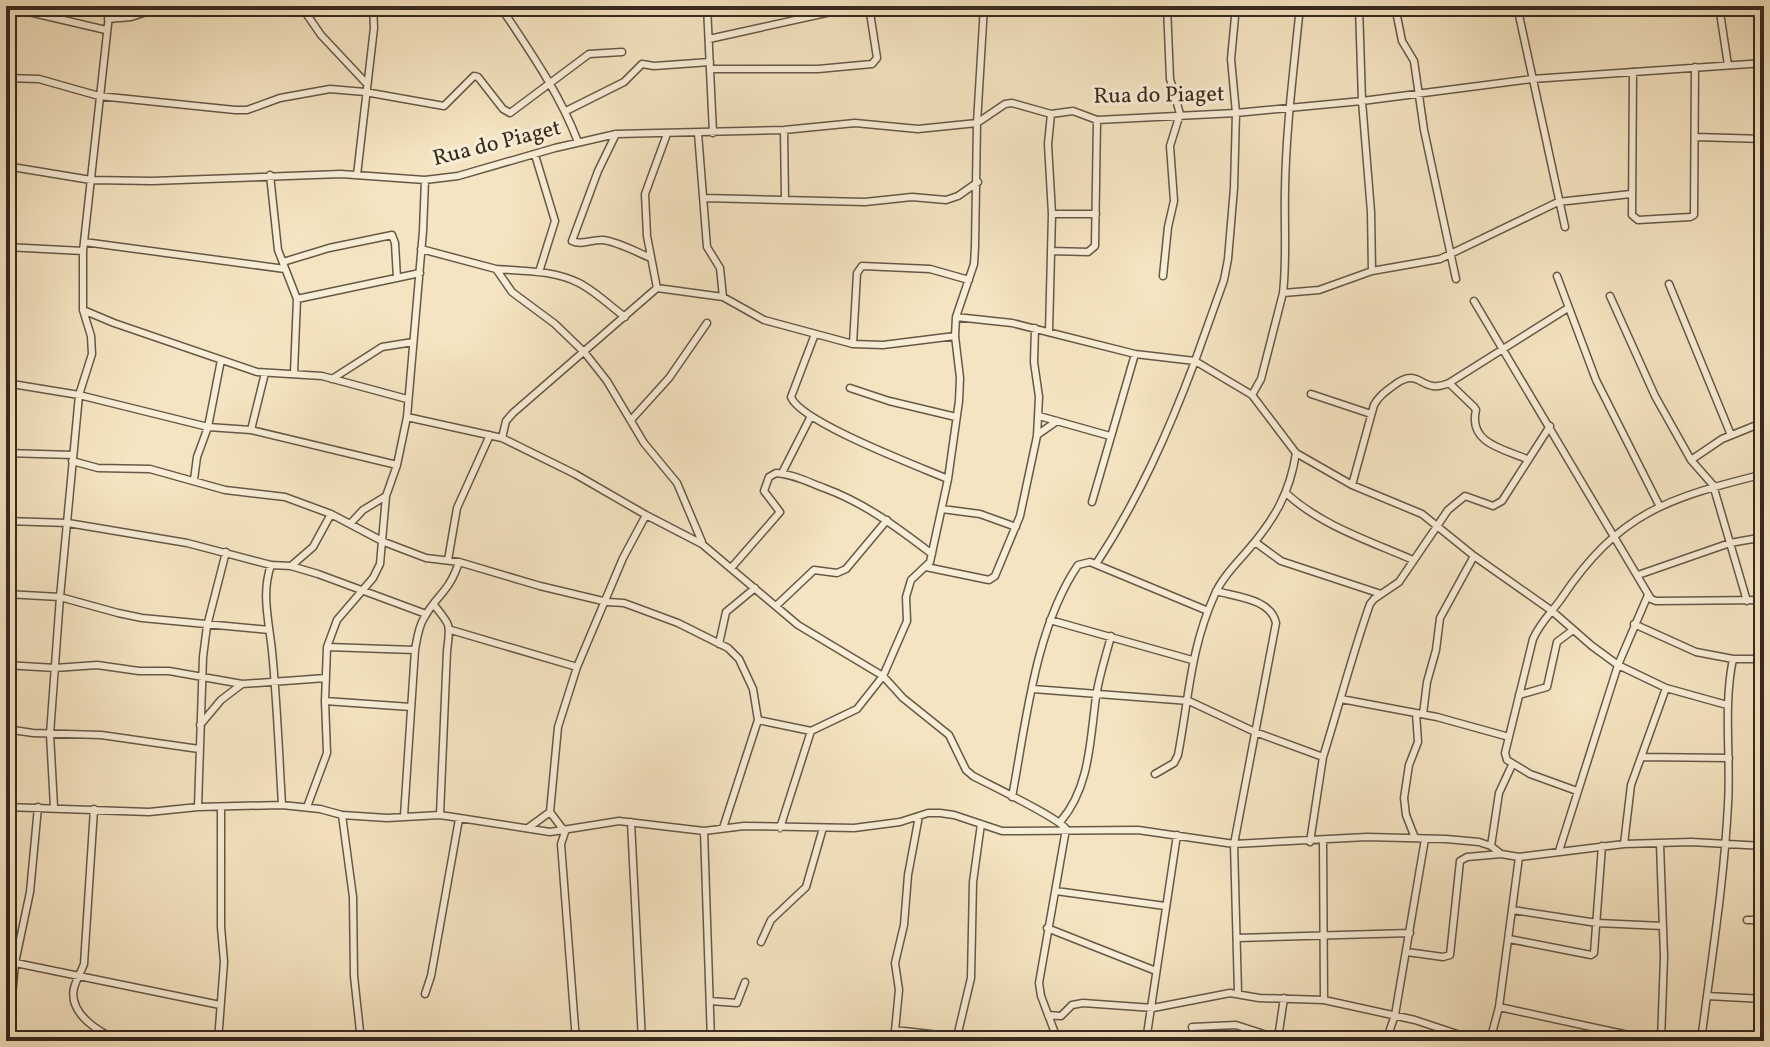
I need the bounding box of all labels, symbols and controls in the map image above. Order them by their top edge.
street label: Rua do Piaget [1093,79,1225,113]
street label: Rua do Piaget [430,113,565,175]

